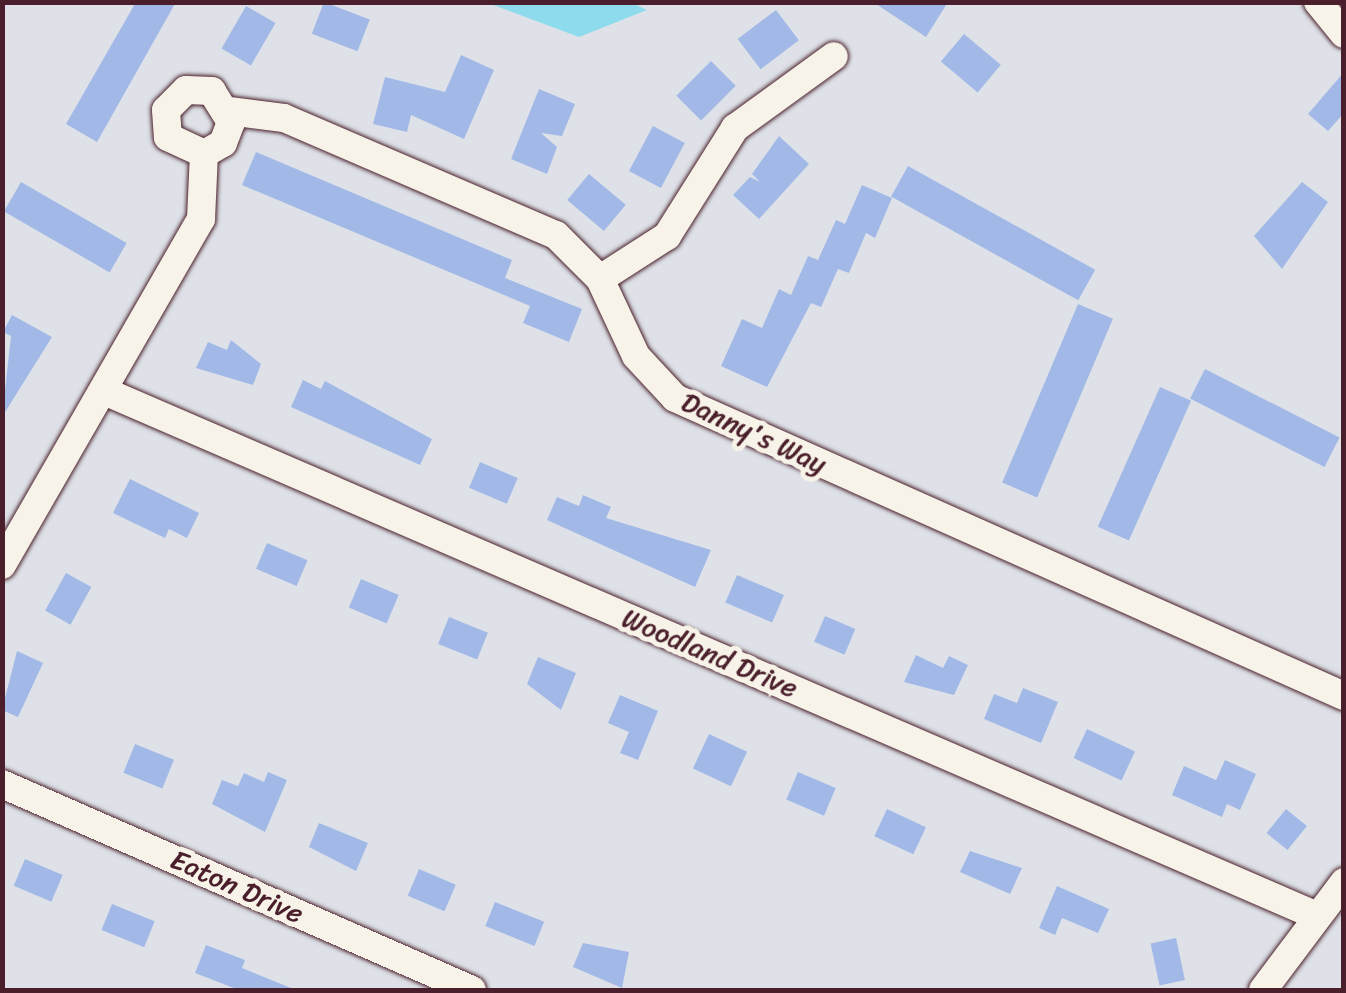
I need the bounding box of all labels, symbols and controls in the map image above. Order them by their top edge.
street label: Danny's Way [676,385,832,481]
street label: Woodland Drive [617,601,803,705]
street label: Eaton Drive [165,843,309,931]

